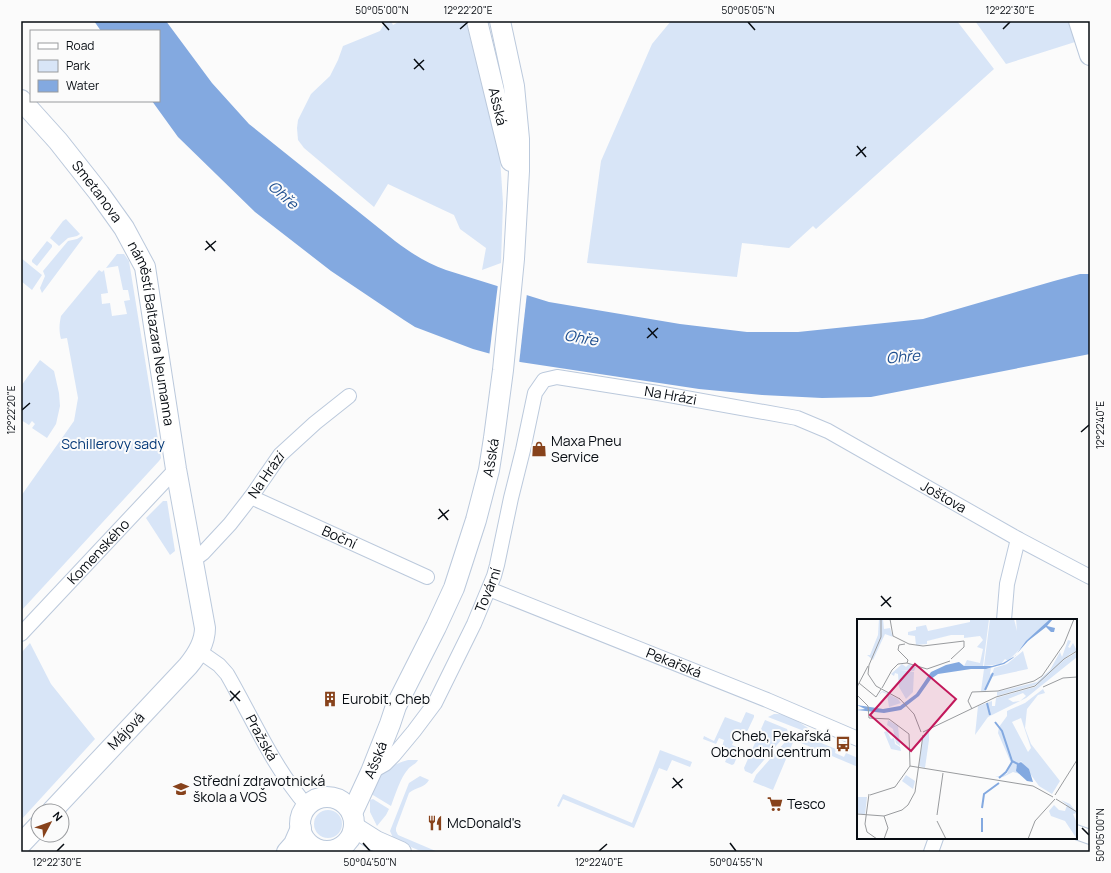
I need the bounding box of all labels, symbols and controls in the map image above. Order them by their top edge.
text: 50°05'00"N [355,3,409,17]
text: 12°22'20"E [443,3,493,17]
text: 50°05'05"N [721,3,775,17]
text: 12°22'30"E [986,3,1035,17]
legend [30,30,160,102]
text: Road [66,37,94,54]
text: Park [66,57,91,74]
text: Water [66,77,100,94]
street label: Ašská [484,86,512,127]
street label: Smetanova [68,156,127,226]
water label: Ohře [264,176,304,215]
street label: náměstí Baltazara Neumanna [124,238,179,427]
water label: Ohře [563,324,601,351]
water label: Ohře [885,344,922,368]
street label: Na Hrázi [643,381,698,409]
text: 12°22'20"E [4,385,18,435]
text: 12°22'40"E [1093,401,1107,449]
place label: Maxa Pneu Service [551,431,621,466]
park label: Schillerovy sady [61,434,165,453]
street label: Ašská [478,437,503,479]
shop icon: Maxa Pneu Service [530,440,548,458]
street label: Na Hrázi [243,446,288,502]
street label: Joštova [917,476,970,517]
street label: Komenského [63,515,133,588]
street label: Boční [319,521,360,553]
street label: Tovární [470,566,505,615]
inset map [857,619,1077,839]
street label: Pekařská [643,643,705,682]
place label: Eurobit, Cheb [342,689,430,708]
building icon: Eurobit, Cheb [321,690,339,708]
street label: Májová [103,708,148,754]
street label: Pražská [242,711,283,764]
place label: Cheb, Pekařská Obchodní centrum [711,726,831,761]
bus stop icon: Cheb, Pekařská Obchodní centrum [834,735,852,753]
street label: Ašská [359,739,391,782]
place label: Střední zdravotnická škola a VOŠ [193,771,325,806]
school or university icon: Střední zdravotnická škola a VOŠ [172,780,190,798]
place label: Tesco [787,794,826,813]
supermarket icon: Tesco [766,795,784,813]
north arrow [30,803,70,843]
text: N [50,808,66,824]
text: 50°05'00"N [1093,808,1107,862]
place label: McDonald's [447,813,521,832]
restaurant icon: McDonald's [426,814,444,832]
text: 12°22'30"E [33,855,82,869]
text: 50°04'50"N [344,855,397,869]
text: 12°22'40"E [575,855,623,869]
text: 50°04'55"N [710,855,762,869]

